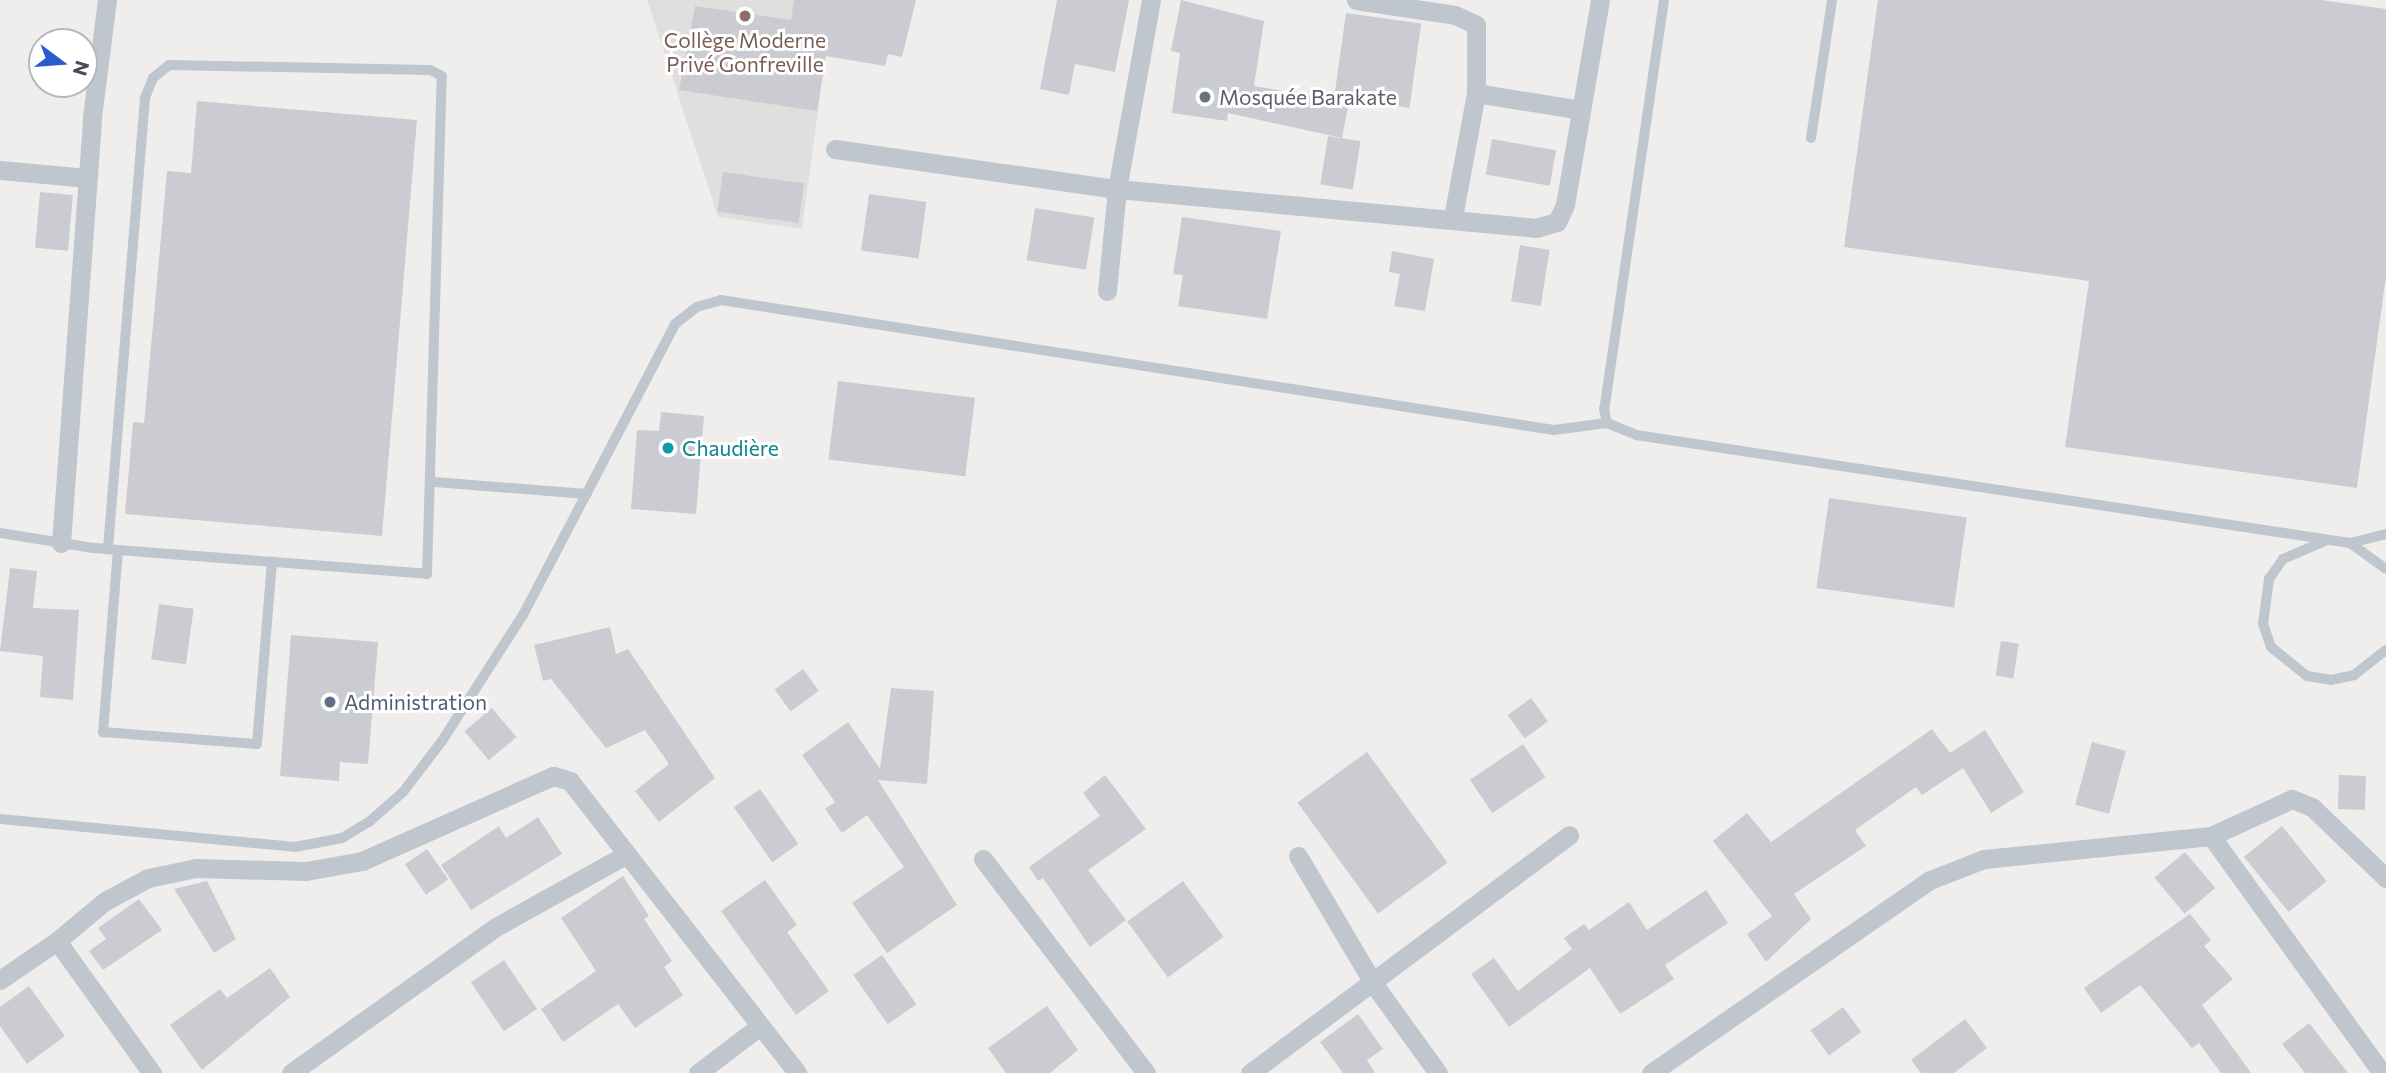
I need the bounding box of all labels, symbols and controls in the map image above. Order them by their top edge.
marker: Collège Moderne Privé Gonfreville [737,8,753,24]
place label: Collège Moderne Privé Gonfreville [664,27,826,77]
north arrow [28,28,98,98]
text: N [69,58,95,78]
place label: Mosquée Barakate [1219,84,1397,110]
marker: Mosquée Barakate [1197,89,1213,105]
place label: Chaudière [682,435,779,461]
marker: Chaudière [660,440,676,456]
place label: Administration [344,689,487,715]
marker: Administration [322,694,338,710]

